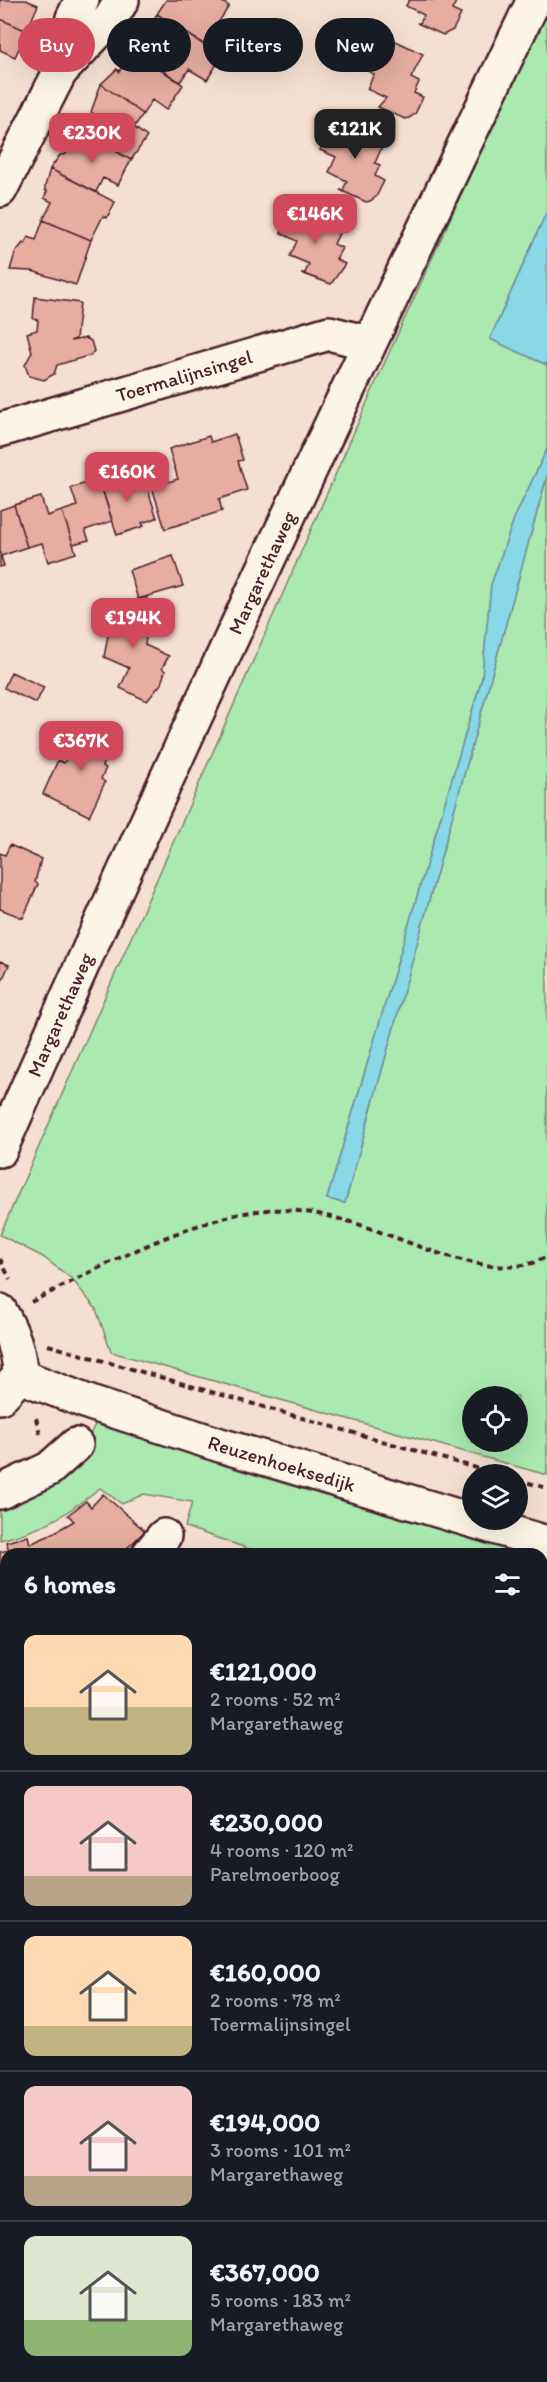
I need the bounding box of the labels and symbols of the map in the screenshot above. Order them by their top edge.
pin: €121K [313,109,397,160]
pin: €230K [50,113,134,164]
pin: €146K [273,194,357,245]
street label: Toermalijnsingel [113,344,255,407]
pin: €160K [85,452,169,503]
street label: Margarethaweg [223,506,301,638]
pin: €194K [91,598,175,649]
pin: €367K [39,721,123,772]
street label: Margarethaweg [22,948,98,1080]
street label: Reuzenhoeksedijk [205,1430,358,1497]

